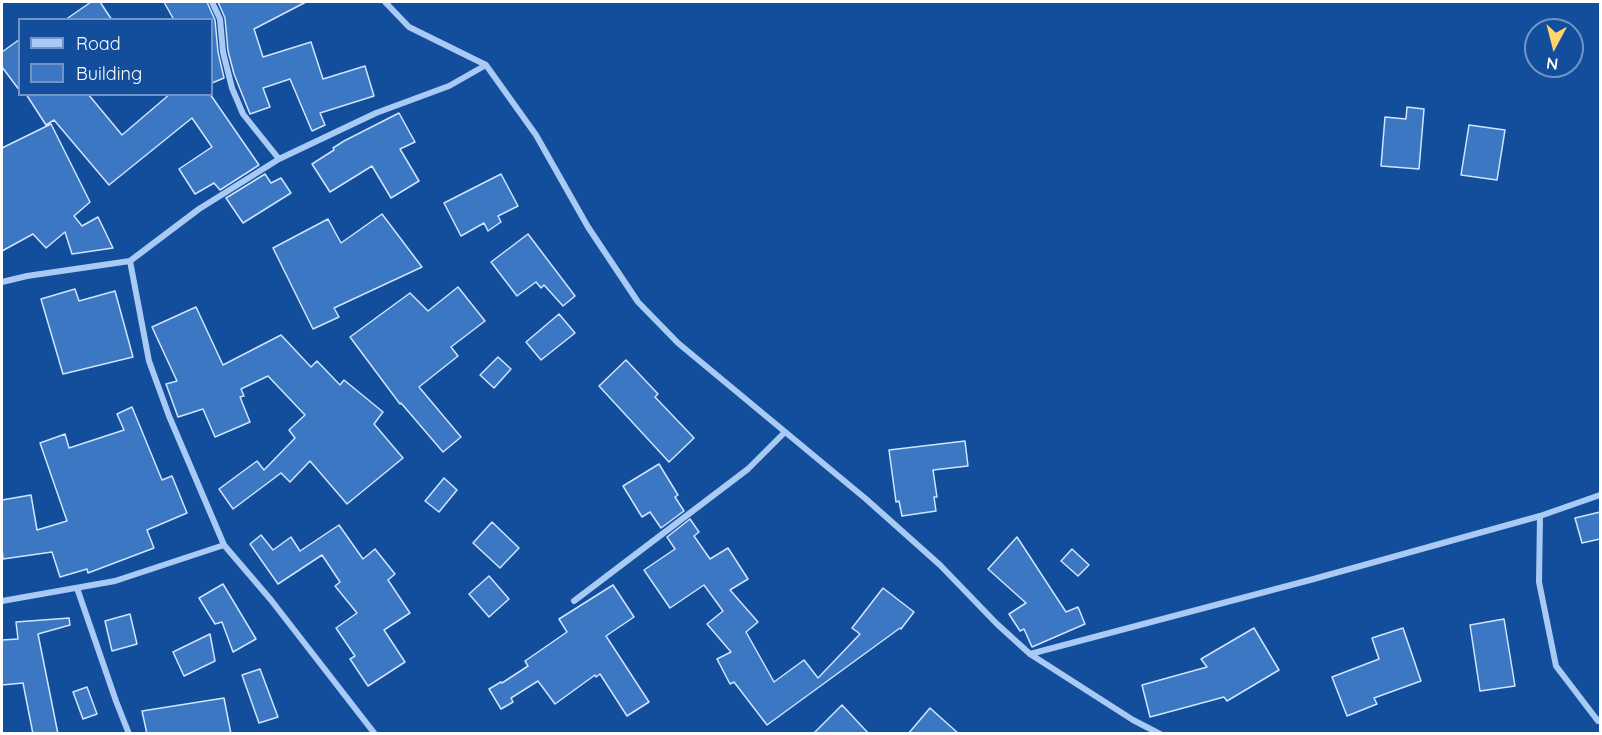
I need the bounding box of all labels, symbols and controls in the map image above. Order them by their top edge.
legend [18,18,213,96]
north arrow [1524,18,1584,78]
text: Road [76,32,121,55]
text: N [1545,53,1559,75]
text: Building [76,62,142,85]

